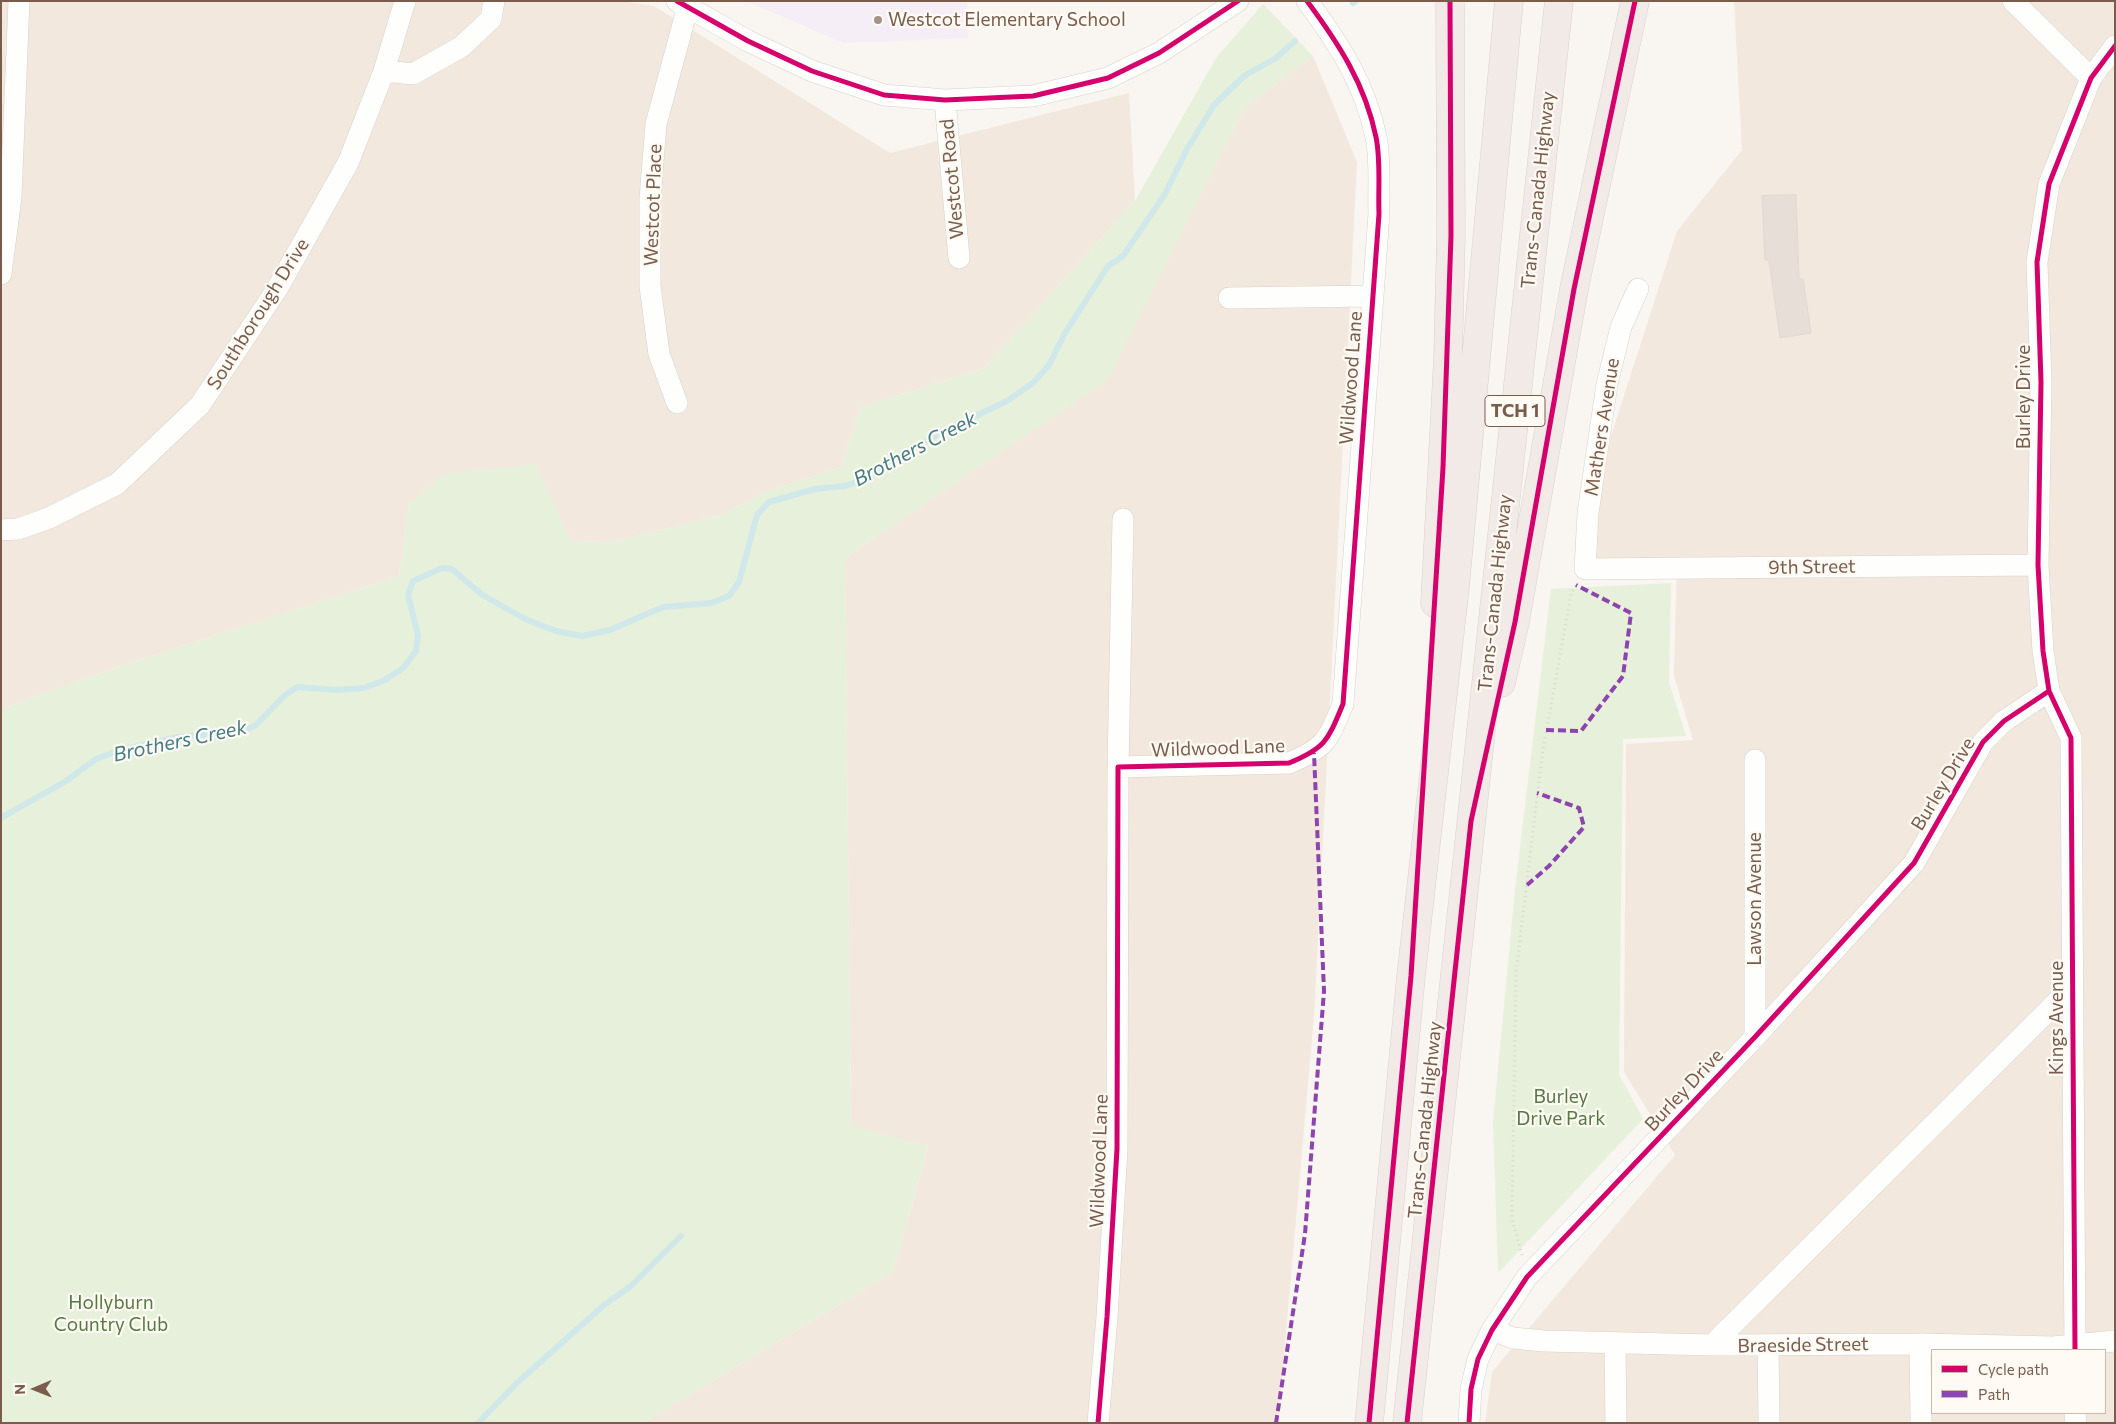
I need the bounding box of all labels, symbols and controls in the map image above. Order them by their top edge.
place label: Westcot Elementary School [888,9,1126,31]
marker: Westcot Elementary School [872,14,884,26]
street label: Trans-Canada Highway [1516,90,1560,290]
street label: Westcot Road [935,118,969,240]
street label: Westcot Place [639,143,667,267]
street label: Southborough Drive [202,234,314,394]
street label: Wildwood Lane [1335,310,1367,446]
street label: Burley Drive [2013,345,2035,449]
street label: Mathers Avenue [1580,356,1624,498]
road number: TCH 1 [1485,396,1545,426]
water label: Brothers Creek [849,406,981,492]
street label: Trans-Canada Highway [1473,493,1517,693]
street label: 9th Street [1768,555,1856,579]
water label: Brothers Creek [111,715,249,767]
street label: Burley Drive [1906,733,1980,835]
street label: Wildwood Lane [1151,734,1285,762]
street label: Lawson Avenue [1744,832,1766,966]
street label: Kings Avenue [2046,961,2068,1075]
street label: Trans-Canada Highway [1403,1020,1447,1220]
street label: Burley Drive [1640,1044,1728,1136]
park label: Burley Drive Park [1516,1086,1606,1130]
street label: Wildwood Lane [1085,1094,1113,1228]
park label: Hollyburn Country Club [54,1292,168,1336]
street label: Braeside Street [1737,1332,1869,1358]
legend [1931,1349,2106,1414]
text: Cycle path [1978,1360,2049,1378]
north arrow [10,1364,60,1414]
text: N [11,1384,28,1395]
text: Path [1978,1385,2010,1403]

